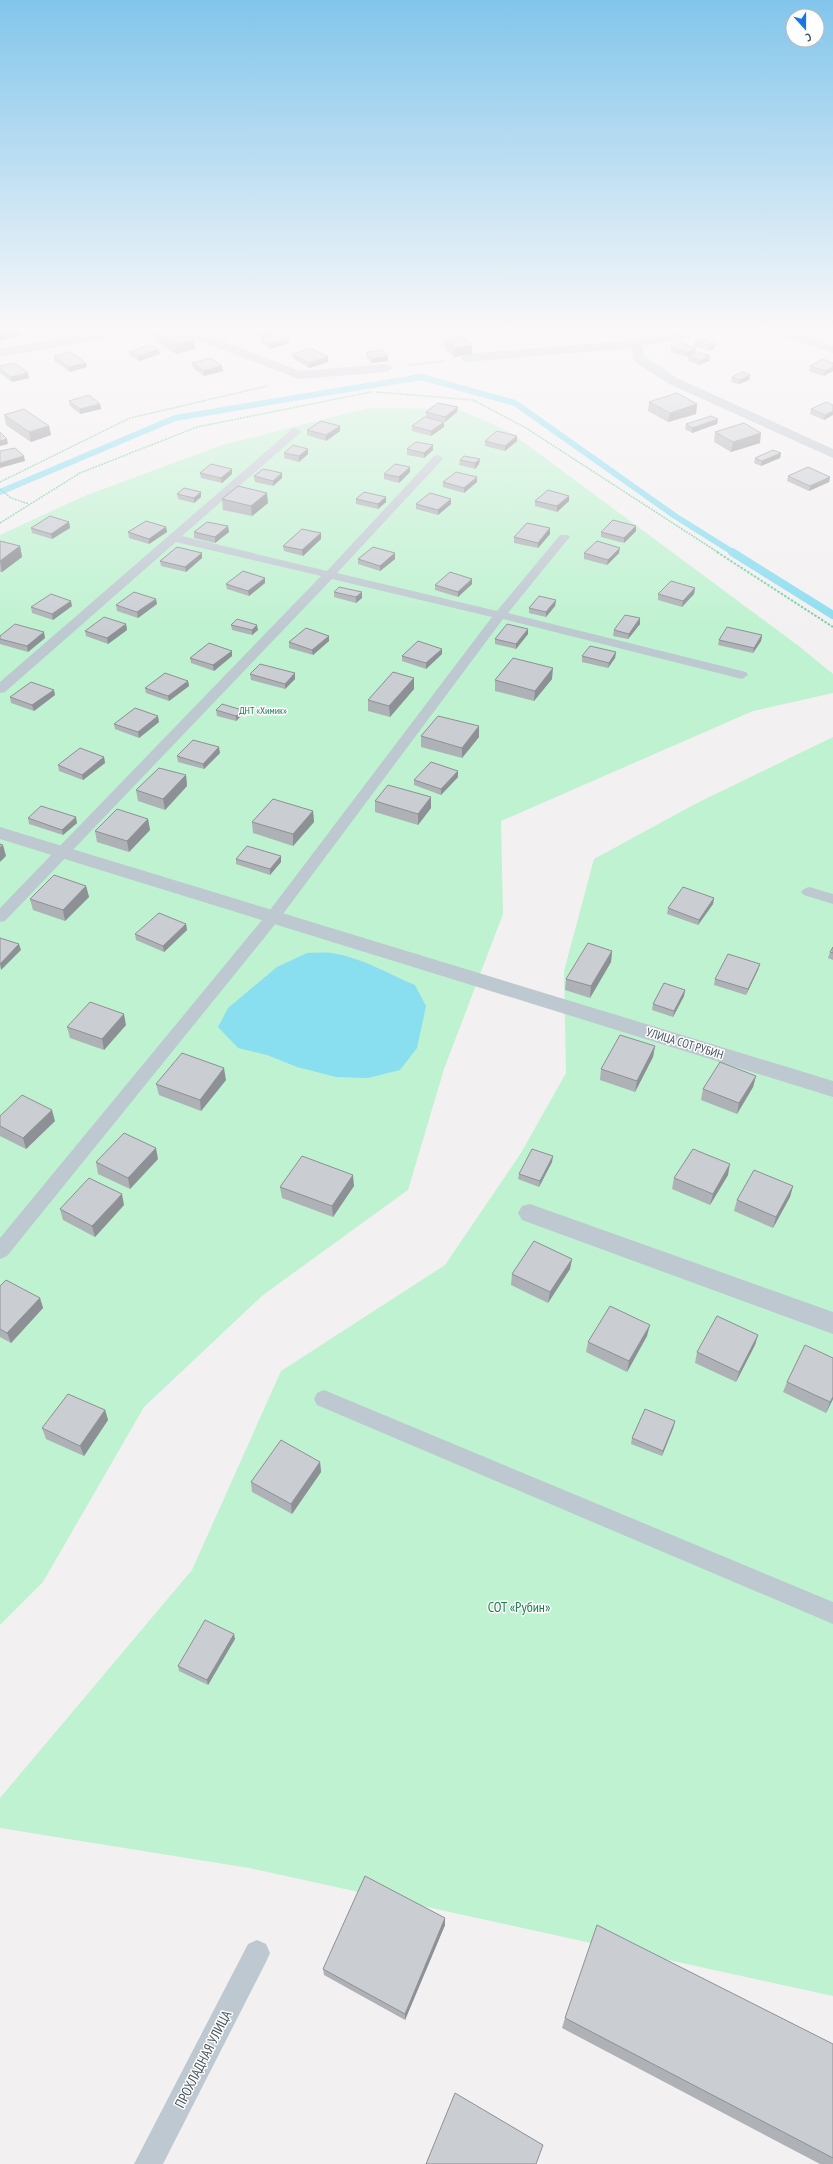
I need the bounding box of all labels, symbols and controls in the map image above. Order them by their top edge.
north arrow [785,8,825,48]
text: С [804,30,813,45]
park label: ДНТ «Химик» [239,704,287,717]
street label: УЛИЦА СОТ РУБИН [645,1024,725,1062]
park label: СОТ «Рубин» [488,1598,550,1616]
street label: ПРОХЛАДНАЯ УЛИЦА [171,2007,236,2111]

